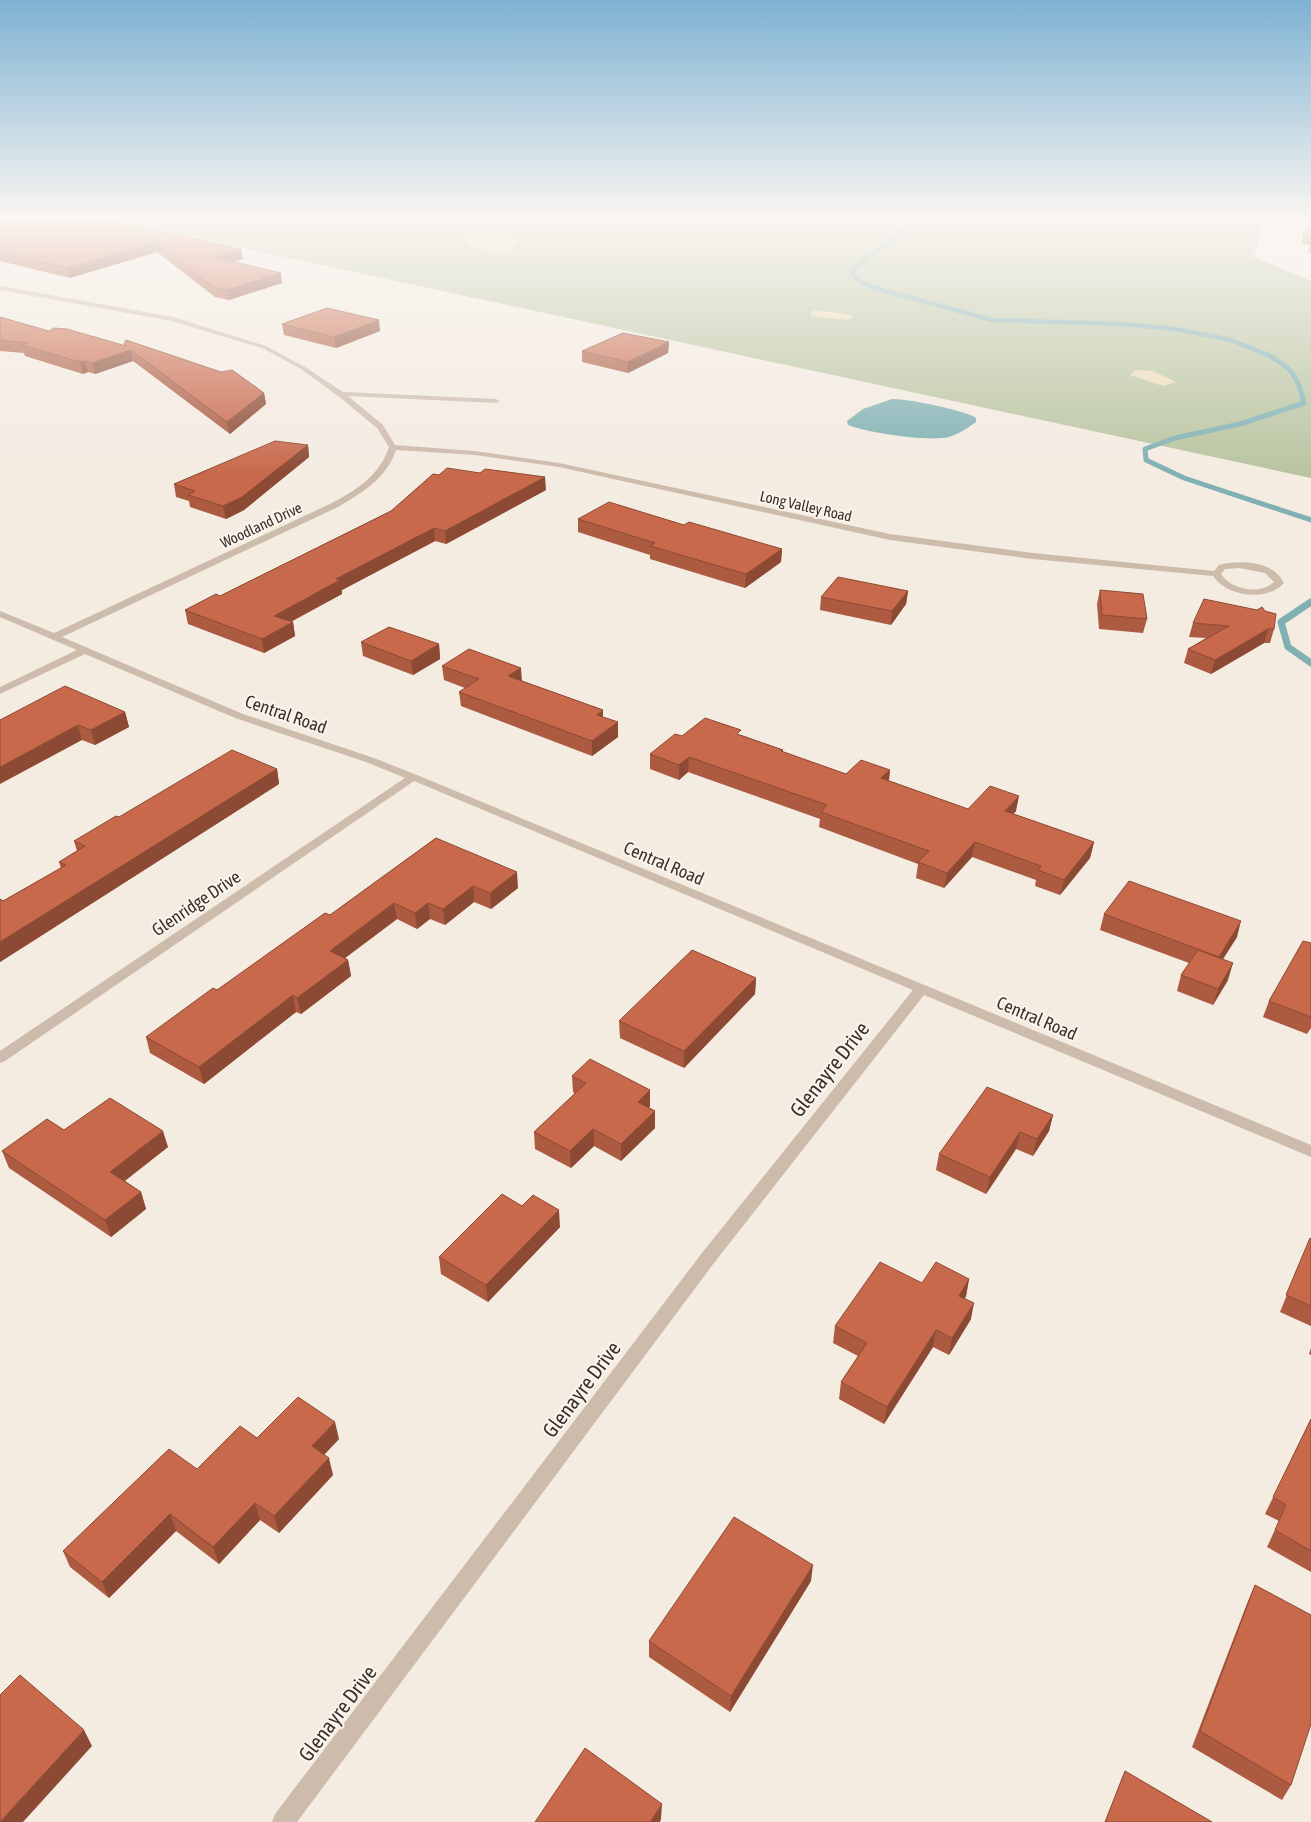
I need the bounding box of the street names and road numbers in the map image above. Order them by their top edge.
street label: Long Valley Road [758,487,854,525]
street label: Woodland Drive [217,499,305,551]
street label: Central Road [242,690,330,738]
street label: Central Road [621,837,707,889]
street label: Glenridge Drive [148,866,244,940]
street label: Central Road [994,992,1080,1044]
street label: Glenayre Drive [784,1017,874,1121]
street label: Glenayre Drive [537,1336,625,1442]
street label: Glenayre Drive [293,1660,381,1766]

